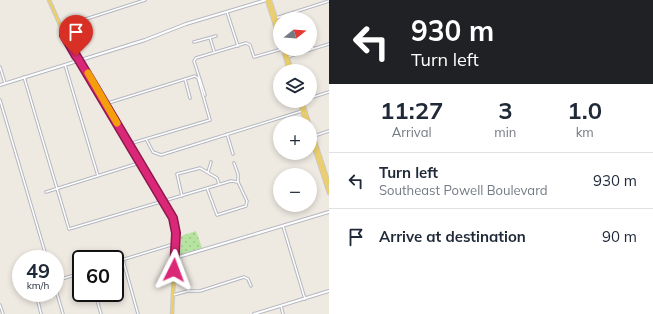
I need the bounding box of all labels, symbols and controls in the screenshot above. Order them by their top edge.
north arrow [273,12,317,56]
map controls [273,12,317,212]
text: 930 m [411,13,494,48]
pin [59,15,93,56]
icon: left [345,16,397,68]
icon: arrive [65,21,87,43]
text: Turn left [411,48,479,71]
button: layers [273,64,317,108]
text: 11:27 [380,95,443,125]
text: 3 [498,95,513,125]
text: 1.0 [567,95,602,125]
button: + [273,116,317,160]
text: Arrival [392,124,432,140]
text: min [494,124,516,140]
text: km [576,124,594,140]
text: Turn left [379,163,438,182]
button: − [273,168,317,212]
icon: left [345,170,367,192]
text: 930 m [593,171,637,190]
text: Southeast Powell Boulevard [379,182,548,198]
icon: arrive [345,226,367,248]
text: Arrive at destination [379,227,526,246]
text: 90 m [602,227,637,246]
position arrow [153,249,195,291]
speed limit sign: 60 [72,250,124,302]
text: 49 [26,258,50,283]
text: km/h [27,279,49,292]

